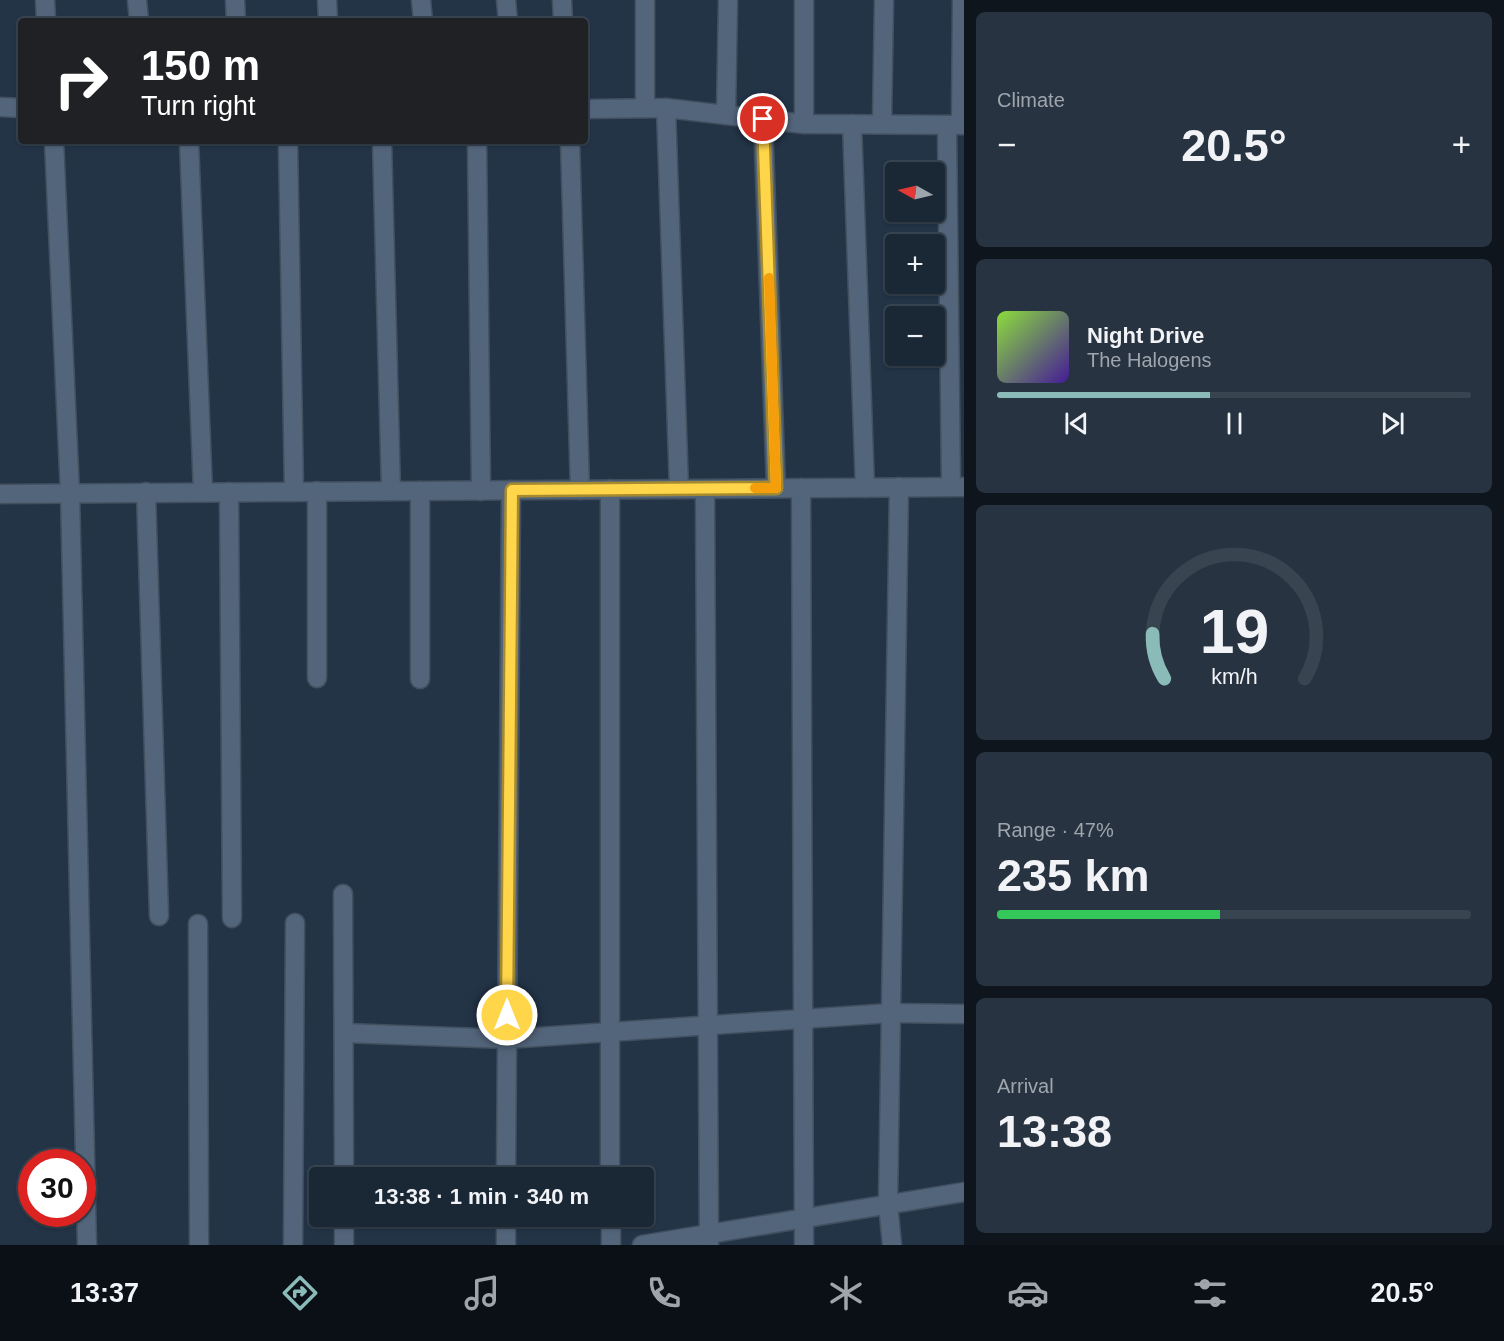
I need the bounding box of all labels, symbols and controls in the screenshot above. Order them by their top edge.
icon: right [42,42,120,120]
text: 150 m [141,42,260,89]
text: Climate [997,89,1065,111]
text: Turn right [141,91,256,121]
pin [737,93,788,144]
icon: arrive [746,102,779,135]
text: 20.5° [1181,120,1287,171]
text: − [997,126,1016,163]
text: + [1452,126,1471,163]
north arrow [885,162,945,222]
map controls [885,162,945,366]
button: + [885,234,945,294]
button: − [885,306,945,366]
text: Night Drive [1087,323,1204,348]
text: The Halogens [1087,349,1212,371]
icon: previous [1060,407,1093,440]
icon: pause [1218,407,1251,440]
icon: next [1376,407,1409,440]
text: 19 [1199,598,1269,667]
text: km/h [1211,666,1257,690]
text: Range · 47% [997,819,1114,841]
text: 235 km [997,850,1150,901]
position arrow [475,983,539,1047]
text: Arrival [997,1075,1054,1097]
text: 13:38 [997,1106,1112,1157]
speed limit sign: 30 [18,1149,96,1227]
text: 13:38 · 1 min · 340 m [374,1184,589,1209]
icon: directions [279,1272,321,1314]
icon: music [461,1272,503,1314]
icon: phone [643,1272,685,1314]
icon: climate [825,1272,867,1314]
icon: car [1007,1272,1049,1314]
icon: filters [1189,1272,1231,1314]
text: 13:37 [70,1278,139,1308]
text: 20.5° [1371,1278,1434,1308]

